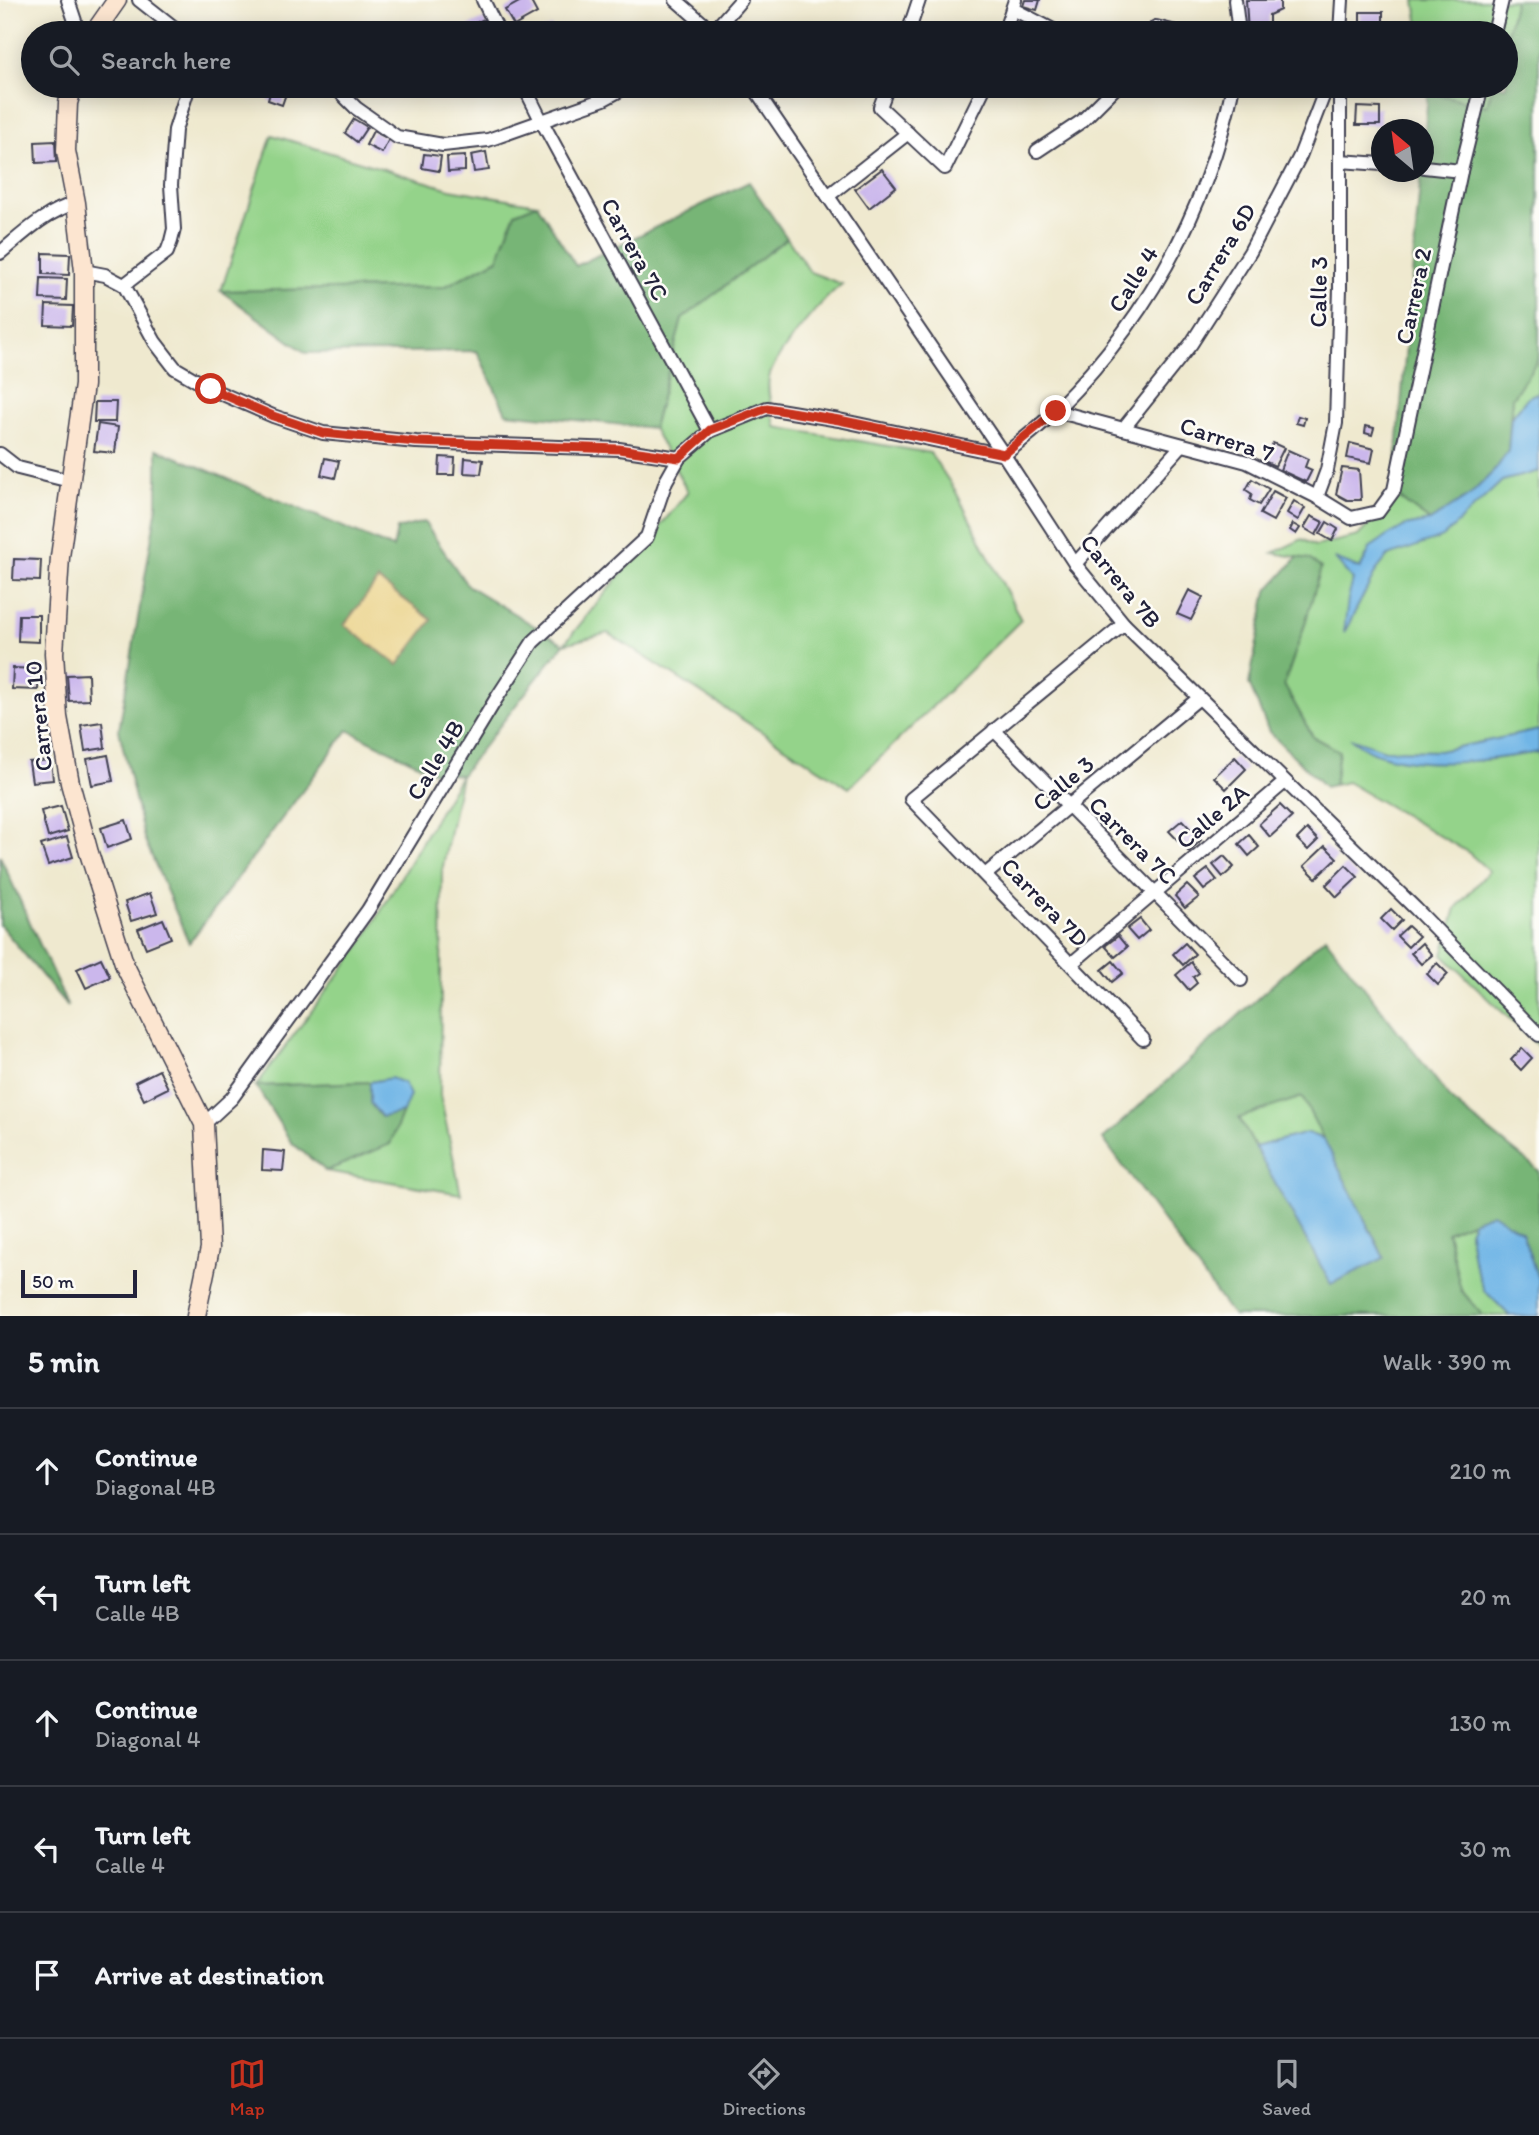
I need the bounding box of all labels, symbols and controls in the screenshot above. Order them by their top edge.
search box [21,21,1518,98]
icon: search [45,41,83,79]
text: Search here [101,44,231,76]
north arrow [1371,119,1434,182]
street label: Carrera 7C [595,193,675,305]
street label: Carrera 6D [1178,198,1262,310]
street label: Calle 4 [1101,240,1165,318]
street label: Carrera 2 [1389,245,1437,347]
street label: Calle 3 [1303,256,1333,328]
route start [195,373,226,404]
route end [1040,395,1071,426]
street label: Carrera 7 [1176,410,1278,468]
street label: Carrera 7B [1074,528,1168,634]
street label: Carrera 10 [18,659,58,773]
street label: Calle 4B [400,715,470,805]
street label: Calle 3 [1026,749,1100,817]
street label: Calle 2A [1170,777,1254,855]
street label: Carrera 7C [1083,790,1183,890]
street label: Carrera 7D [995,851,1095,953]
scale bar [21,1267,136,1299]
text: 50 m [32,1270,74,1293]
text: 5 min [28,1343,99,1380]
text: Walk · 390 m [1383,1348,1511,1376]
text: Continue [95,1441,198,1473]
icon: ahead [28,1452,66,1490]
text: 210 m [1450,1457,1511,1485]
text: Diagonal 4B [95,1473,216,1501]
text: Turn left [95,1567,191,1599]
icon: left [28,1578,66,1616]
text: 20 m [1460,1583,1511,1611]
text: Calle 4B [95,1599,180,1627]
text: Continue [95,1693,198,1725]
icon: ahead [28,1704,66,1742]
text: 130 m [1449,1709,1511,1737]
text: Diagonal 4 [95,1725,201,1753]
text: Turn left [95,1819,191,1851]
icon: left [28,1830,66,1868]
text: 30 m [1460,1835,1511,1863]
text: Calle 4 [95,1851,165,1879]
icon: arrive [28,1956,66,1994]
text: Arrive at destination [95,1959,324,1991]
tab: Map [228,2055,266,2120]
tab: Directions [722,2055,806,2120]
tab: Saved [1262,2055,1311,2120]

